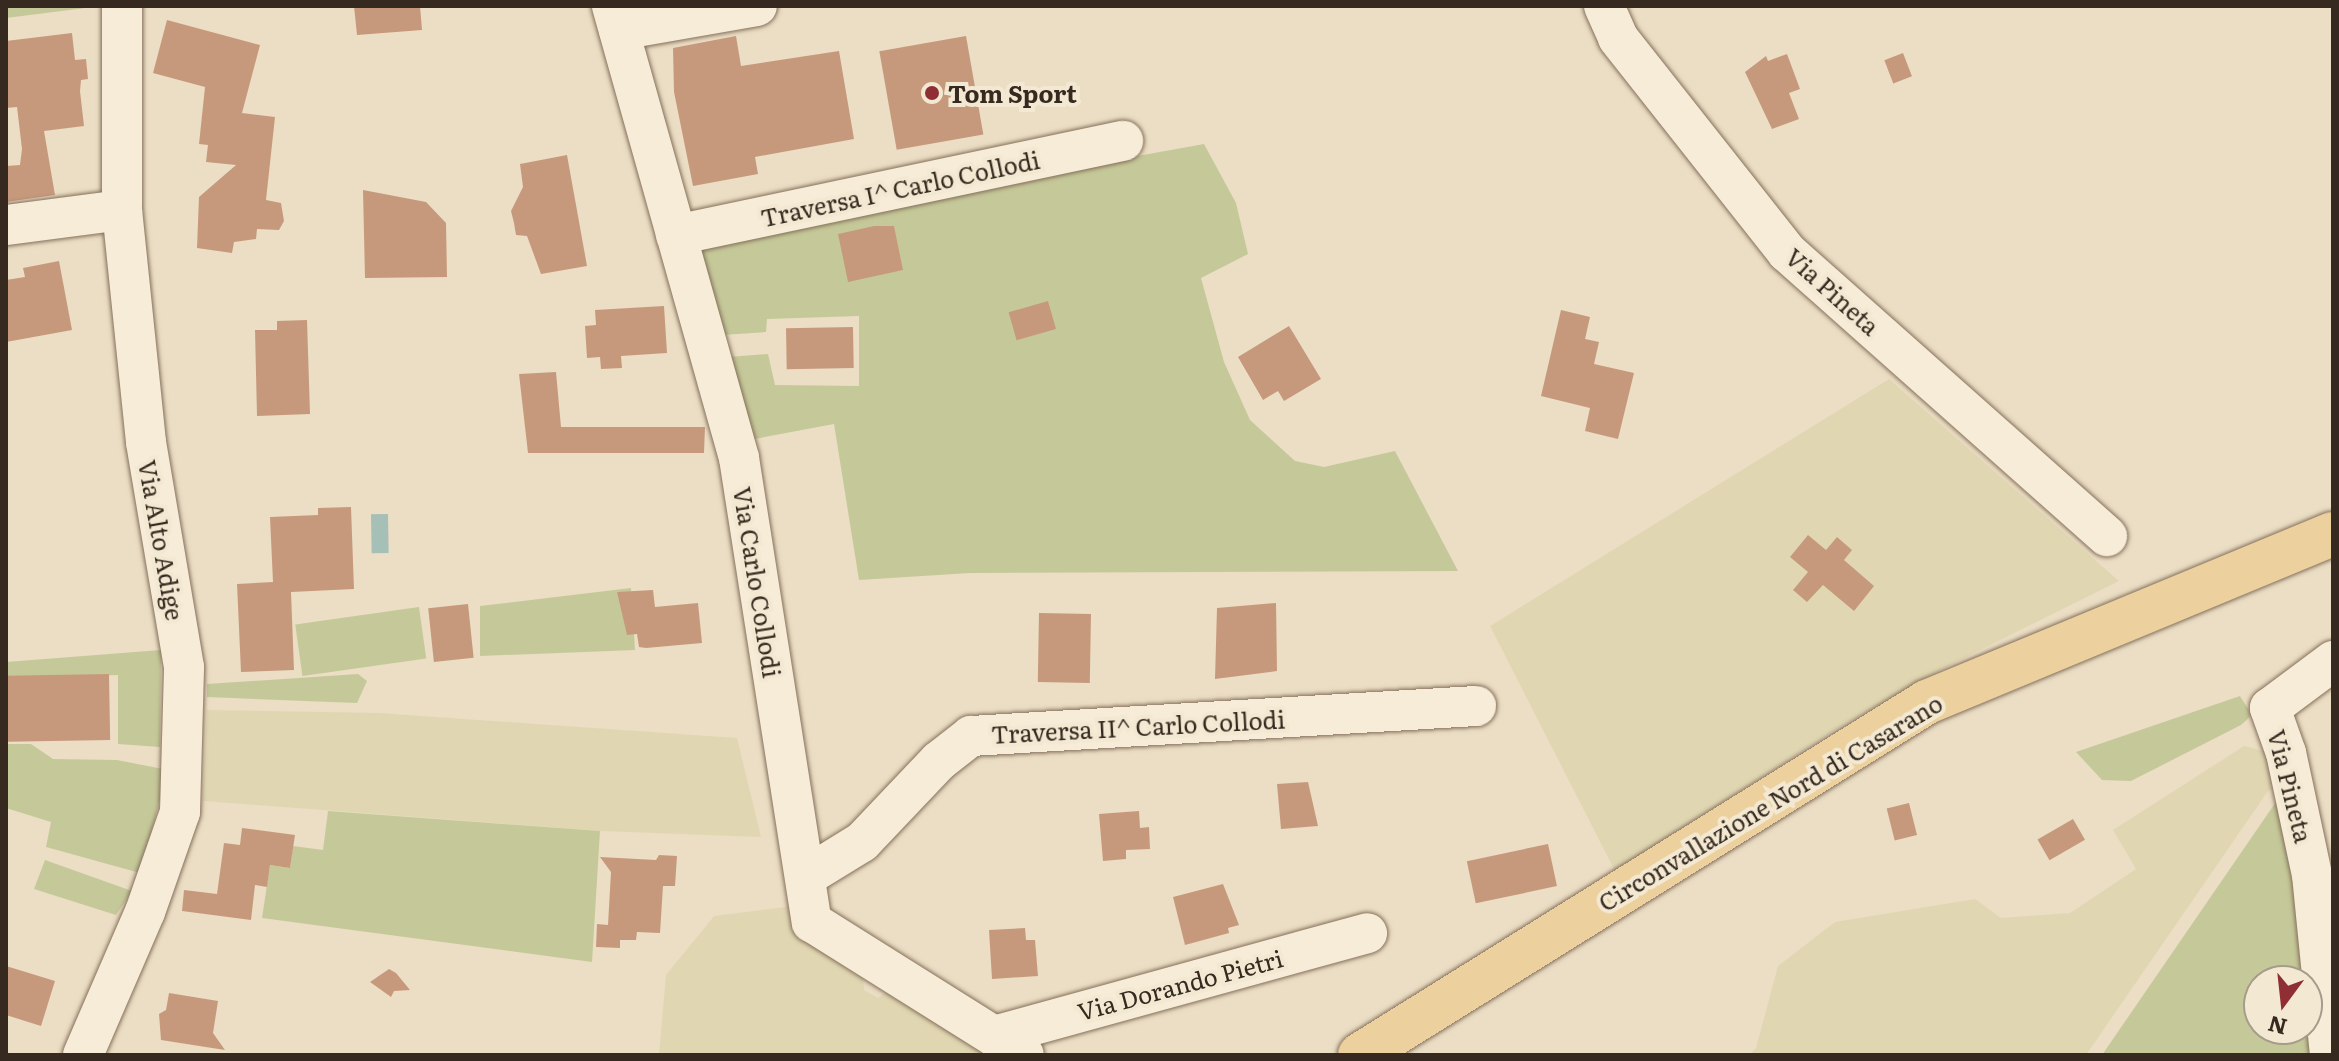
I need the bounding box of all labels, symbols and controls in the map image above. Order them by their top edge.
place label: Tom Sport [948,79,1077,107]
marker: Tom Sport [923,84,941,102]
street label: Traversa I^ Carlo Collodi [758,144,1042,232]
street label: Via Pineta [1780,242,1886,340]
street label: Via Alto Adige [134,457,190,623]
street label: Via Carlo Collodi [729,484,787,680]
street label: Circonvallazione Nord di Casarano [1593,688,1947,916]
street label: Traversa II^ Carlo Collodi [990,704,1286,748]
street label: Via Pineta [2263,726,2319,846]
street label: Via Dorando Pietri [1074,943,1286,1025]
north arrow [2243,965,2323,1045]
text: N [2264,1008,2290,1045]

